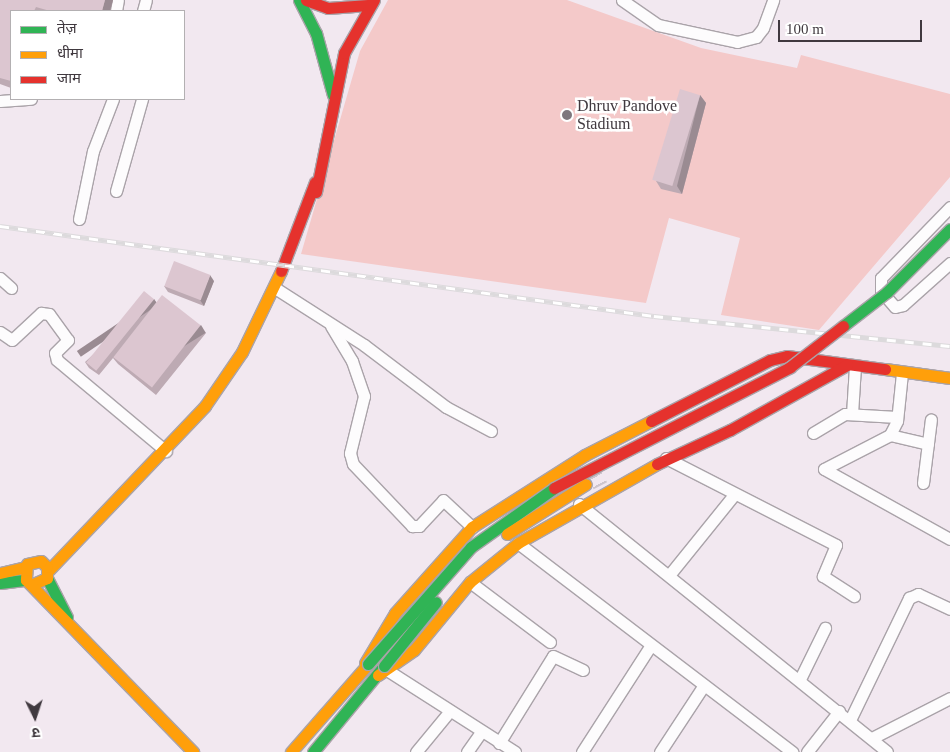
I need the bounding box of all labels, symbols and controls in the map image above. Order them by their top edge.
legend [10,10,185,100]
scale bar [780,10,924,42]
text: तेज़ [57,20,77,36]
text: 100 m [786,21,824,37]
text: धीमा [57,45,83,61]
text: जाम [57,70,81,86]
place label: Dhruv Pandove Stadium [577,96,677,134]
marker: Dhruv Pandove Stadium [561,109,573,121]
north arrow [10,692,60,742]
text: उ [31,725,41,740]

